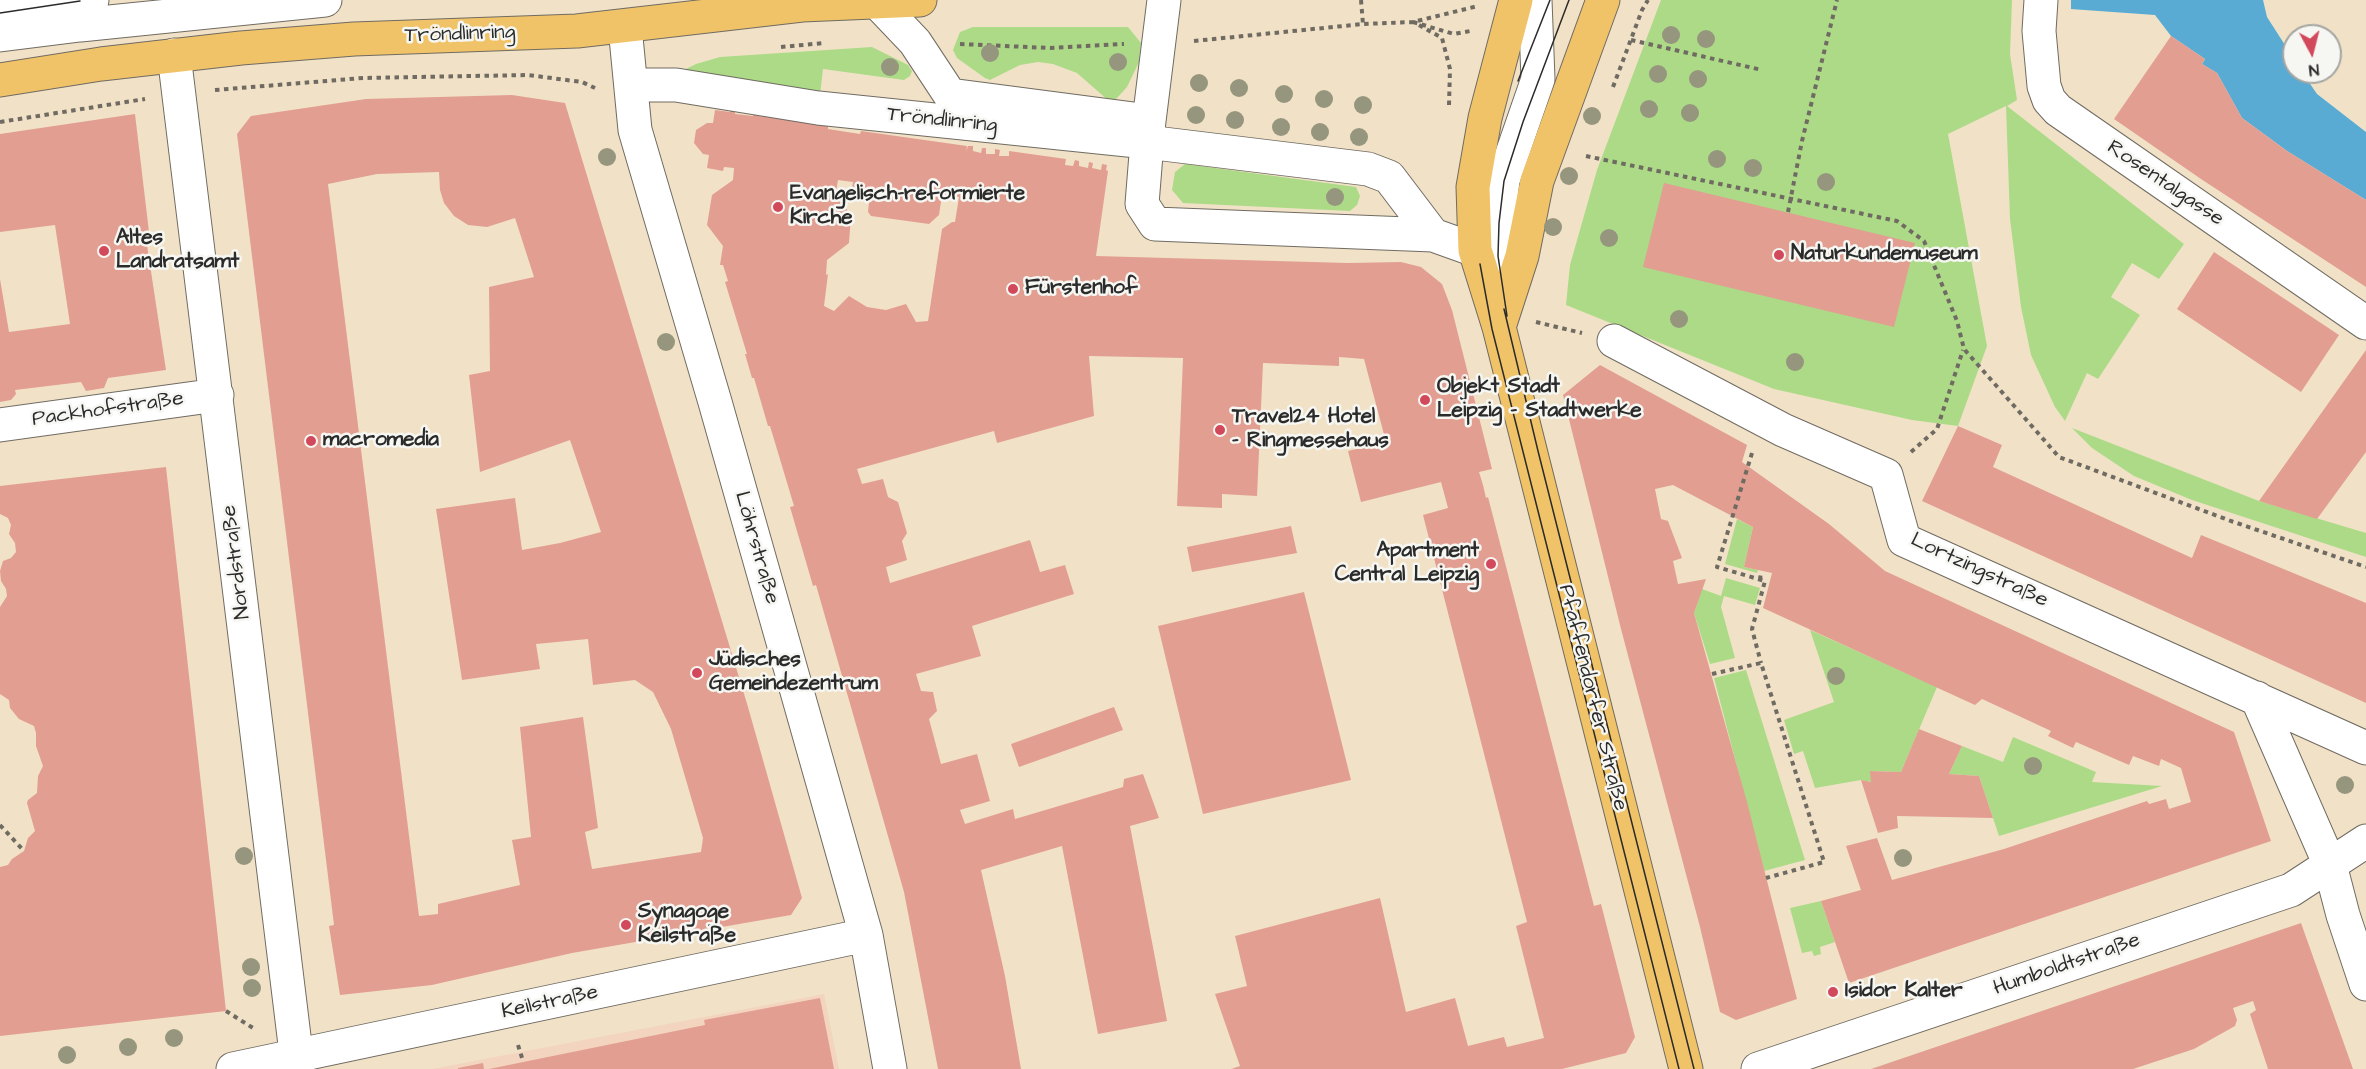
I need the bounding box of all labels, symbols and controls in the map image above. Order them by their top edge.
street label: Tröndlinring [404,20,516,50]
north arrow [2282,24,2342,84]
text: N [2308,58,2320,81]
street label: Tröndlinring [886,103,998,139]
street label: Rosentalgasse [2102,136,2228,232]
place label: Evangelisch-reformierte Kirche [790,182,1025,232]
marker: Evangelisch-reformierte Kirche [771,200,785,214]
place label: Altes Landratsamt [116,226,239,276]
place label: Naturkundemuseum [1791,242,1978,268]
marker: Altes Landratsamt [97,244,111,258]
marker: Naturkundemuseum [1772,248,1786,262]
place label: Fürstenhof [1025,276,1137,302]
marker: Fürstenhof [1006,282,1020,296]
place label: Objekt Stadt Leipzig - Stadtwerke [1437,375,1642,425]
street label: Packhofstraße [31,387,185,433]
marker: Objekt Stadt Leipzig - Stadtwerke [1418,393,1432,407]
place label: Travel24 Hotel - Ringmessehaus [1232,405,1389,455]
marker: Travel24 Hotel - Ringmessehaus [1213,423,1227,437]
place label: macromedia [323,428,439,454]
marker: macromedia [304,434,318,448]
street label: Löhrstraße [728,489,784,607]
street label: Nordstraße [217,503,257,621]
street label: Lortzingstraße [1906,528,2052,614]
place label: Apartment Central Leipzig [1335,539,1479,589]
marker: Apartment Central Leipzig [1484,557,1498,571]
street label: Pfaffendorfer Straße [1552,582,1632,814]
place label: Jüdisches Gemeindezentrum [709,648,878,698]
marker: Jüdisches Gemeindezentrum [690,666,704,680]
place label: Synagoge Keilstraße [638,900,736,950]
marker: Synagoge Keilstraße [619,918,633,932]
street label: Humboldtstraße [1990,928,2144,1002]
place label: Isidor Kalter [1845,979,1963,1005]
street label: Keilstraße [499,980,601,1026]
marker: Isidor Kalter [1826,985,1840,999]

